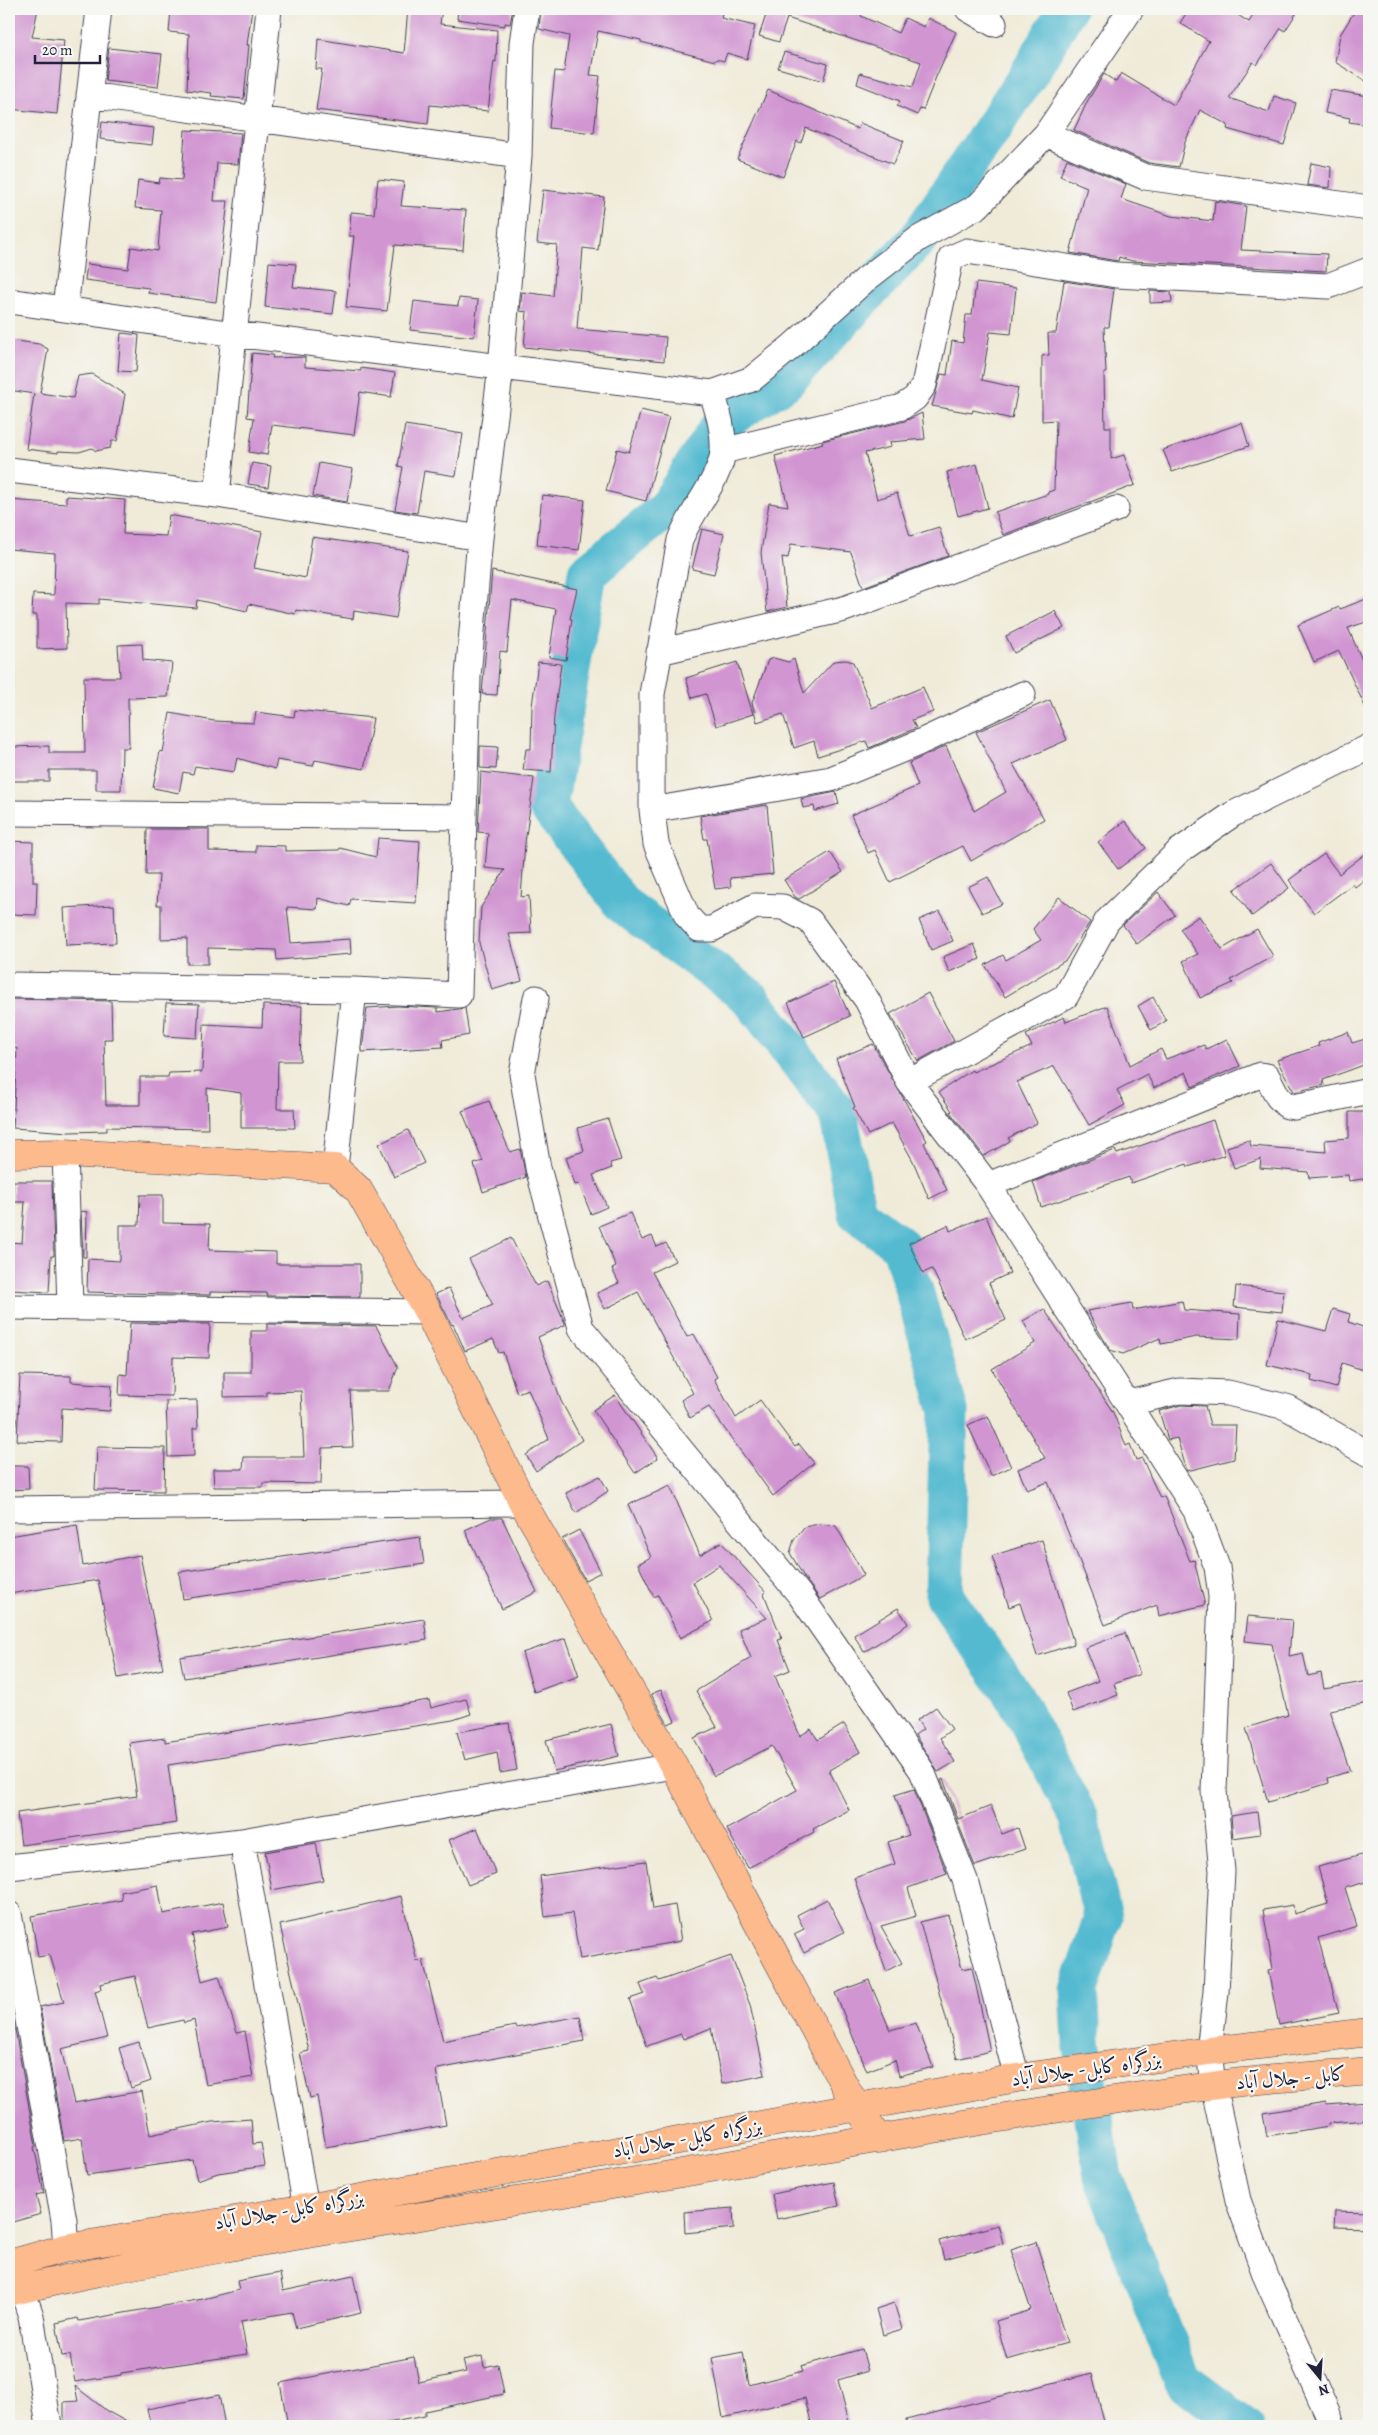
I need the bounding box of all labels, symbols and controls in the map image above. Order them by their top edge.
scale bar [35,32,100,64]
text: 20 m [42,40,73,60]
street label: بزرگراه کابل- جلال آباد [1009,2045,1163,2094]
street label: کابل - جلال آباد [1235,2060,1347,2097]
street label: بزرگراه کابل- جلال آباد [610,2111,764,2165]
street label: بزرگراه کابل- جلال آباد [212,2183,366,2237]
north arrow [1296,2352,1346,2402]
text: N [1316,2379,1332,2400]

